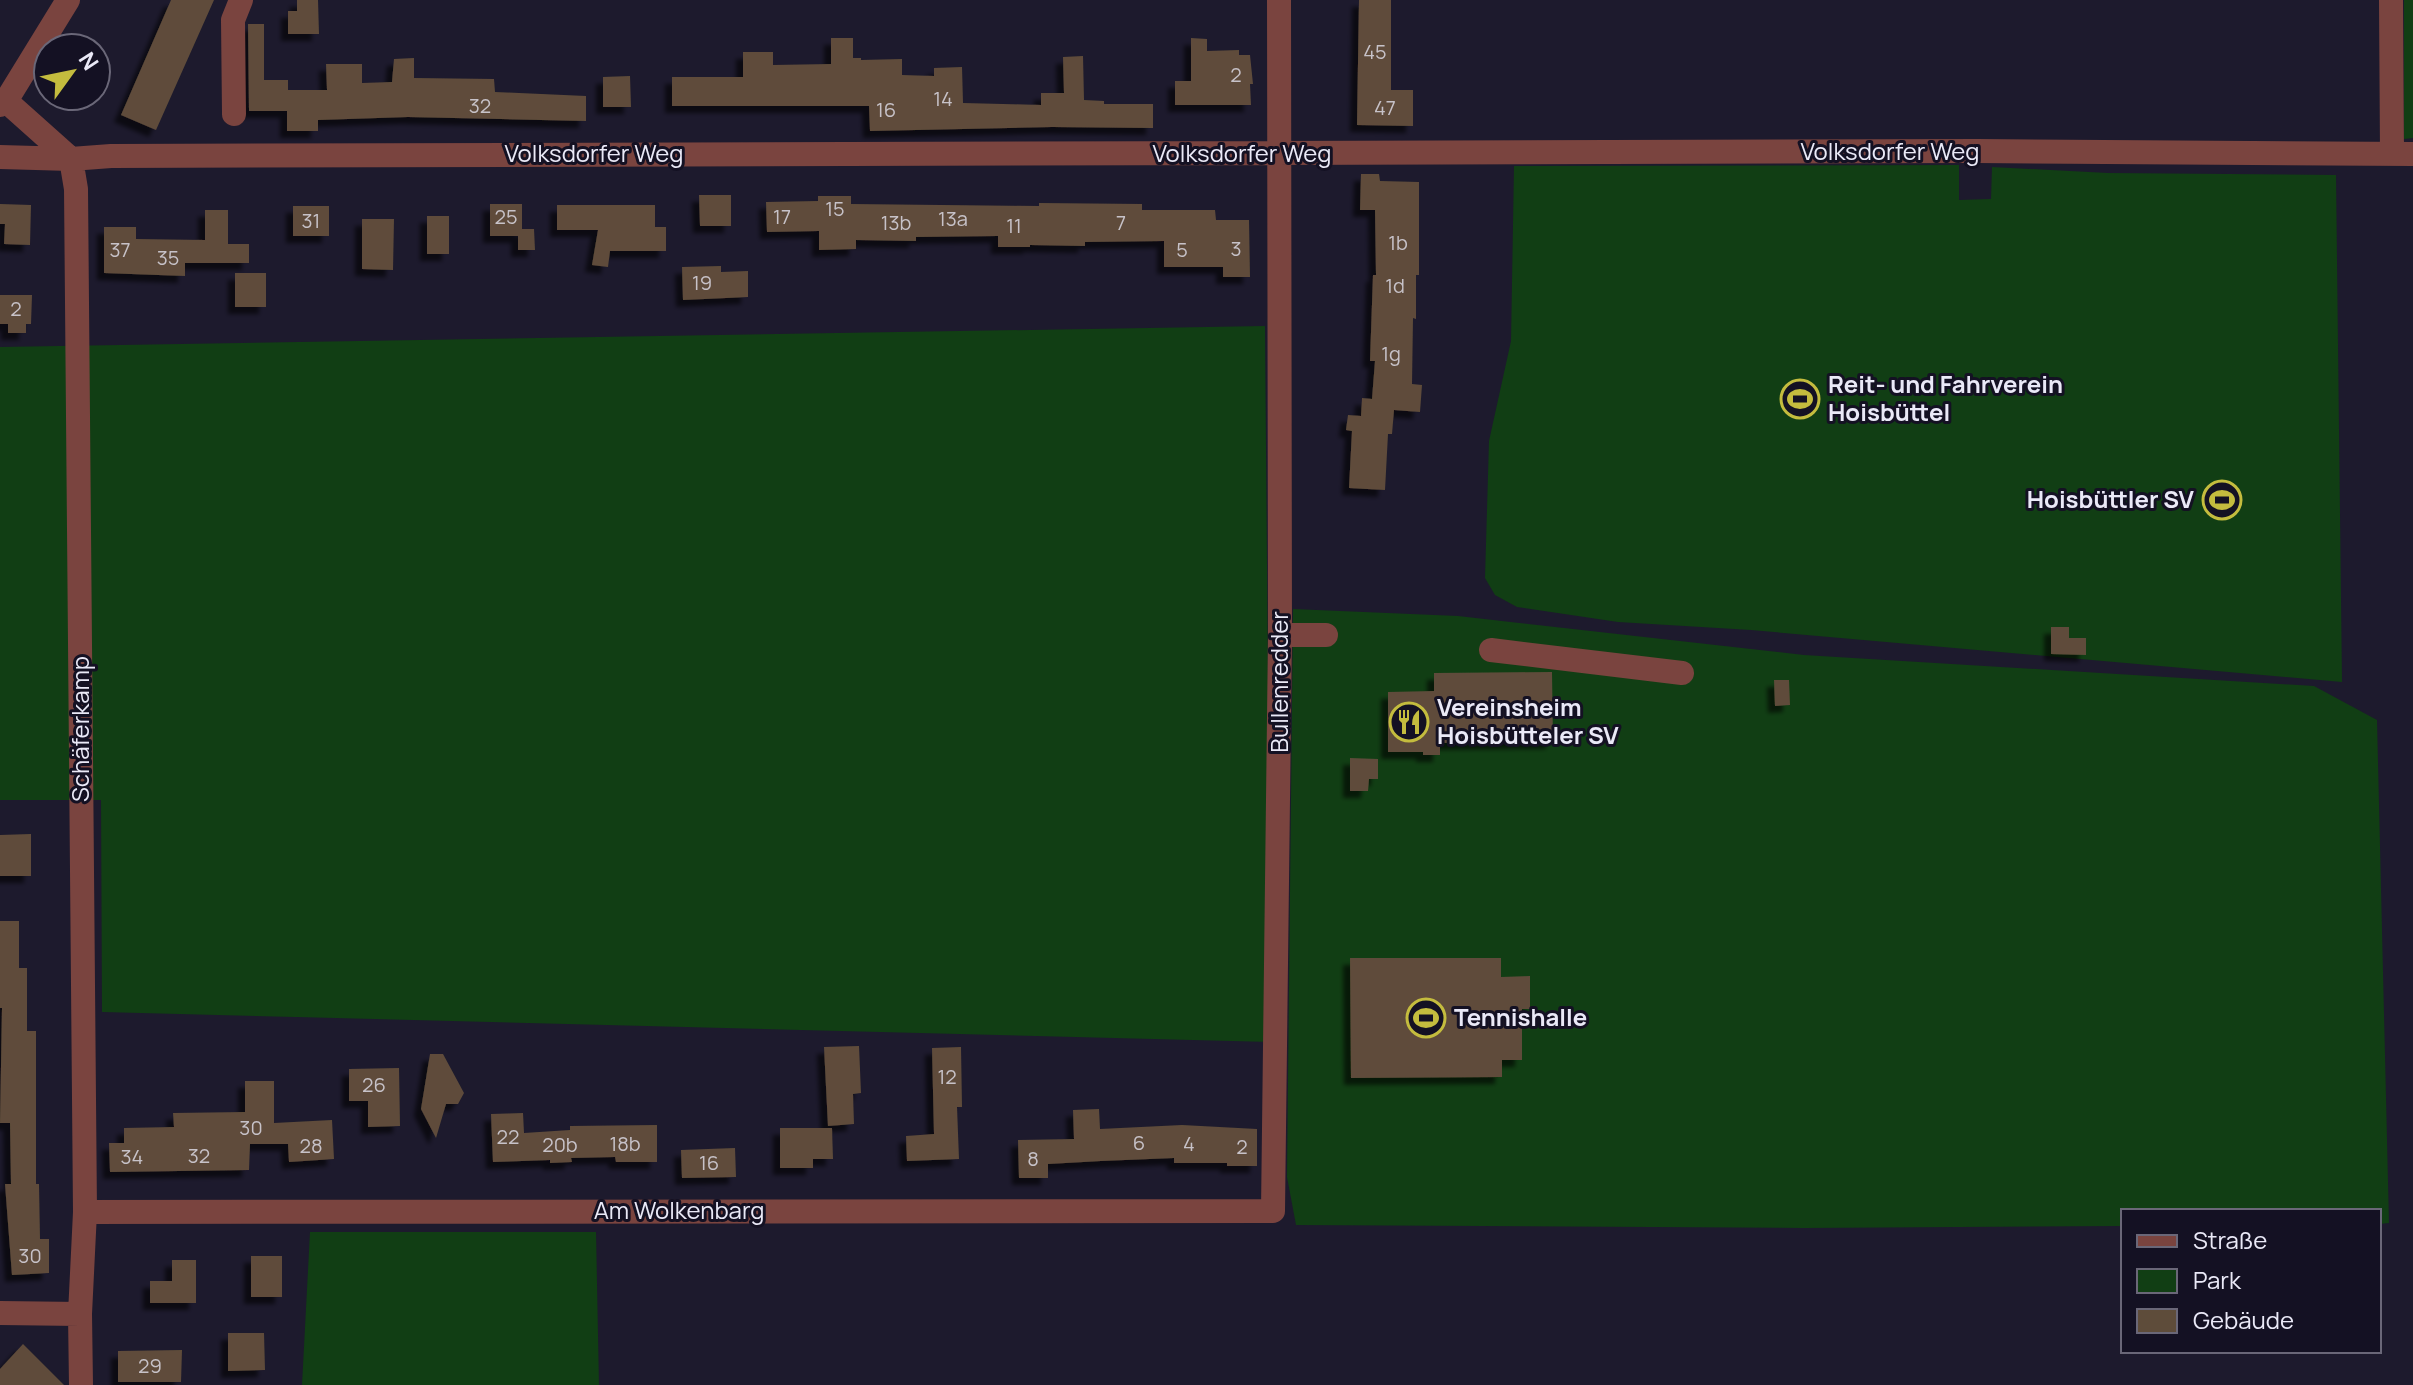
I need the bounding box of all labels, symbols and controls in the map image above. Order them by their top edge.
north arrow [32,32,112,112]
house number: 45 [1363,38,1387,65]
text: N [72,46,106,76]
house number: 2 [1230,61,1242,88]
house number: 14 [933,85,953,112]
house number: 32 [469,92,491,119]
house number: 47 [1374,94,1396,121]
house number: 16 [876,96,896,123]
street label: Volksdorfer Weg [1801,134,1979,167]
street label: Volksdorfer Weg [505,136,683,169]
street label: Volksdorfer Weg [1153,136,1331,169]
house number: 15 [825,195,845,222]
house number: 25 [495,203,517,230]
house number: 17 [773,203,791,230]
house number: 13a [938,205,968,232]
house number: 31 [302,207,320,234]
house number: 13b [881,209,912,236]
house number: 7 [1116,209,1126,236]
house number: 11 [1006,212,1022,239]
house number: 1b [1388,229,1408,256]
house number: 3 [1230,235,1242,262]
house number: 37 [109,236,131,263]
house number: 5 [1176,236,1188,263]
house number: 35 [157,244,179,271]
house number: 19 [692,269,712,296]
house number: 1d [1385,272,1405,299]
house number: 2 [10,295,22,322]
house number: 1g [1381,340,1401,367]
place label: Reit- und Fahrverein Hoisbüttel [1828,367,2063,428]
sports icon: Reit- und Fahrverein Hoisbüttel [1779,378,1821,420]
sports icon: Hoisbüttler SV [2201,479,2243,521]
place label: Hoisbüttler SV [2027,482,2195,515]
street label: Bullenredder [1262,611,1295,753]
street label: Schäferkamp [63,656,96,802]
place label: Vereinsheim Hoisbütteler SV [1437,690,1619,751]
restaurant icon: Vereinsheim Hoisbütteler SV [1388,701,1430,743]
sports icon: Tennishalle [1405,997,1447,1039]
place label: Tennishalle [1454,1000,1587,1033]
house number: 12 [937,1063,957,1090]
house number: 26 [362,1071,386,1098]
house number: 30 [239,1114,263,1141]
house number: 22 [497,1123,519,1150]
house number: 6 [1133,1129,1145,1156]
house number: 18b [609,1130,641,1157]
house number: 4 [1183,1130,1195,1157]
house number: 20b [542,1131,578,1158]
house number: 28 [299,1132,323,1159]
house number: 2 [1236,1133,1248,1160]
house number: 32 [188,1142,210,1169]
house number: 34 [121,1143,143,1170]
house number: 8 [1027,1145,1039,1172]
house number: 16 [699,1149,719,1176]
street label: Am Wolkenbarg [594,1193,764,1226]
legend [2121,1209,2381,1353]
text: Straße [2193,1223,2267,1256]
house number: 30 [18,1242,42,1269]
text: Park [2193,1263,2242,1296]
text: Gebäude [2193,1303,2294,1336]
house number: 29 [138,1352,162,1379]

